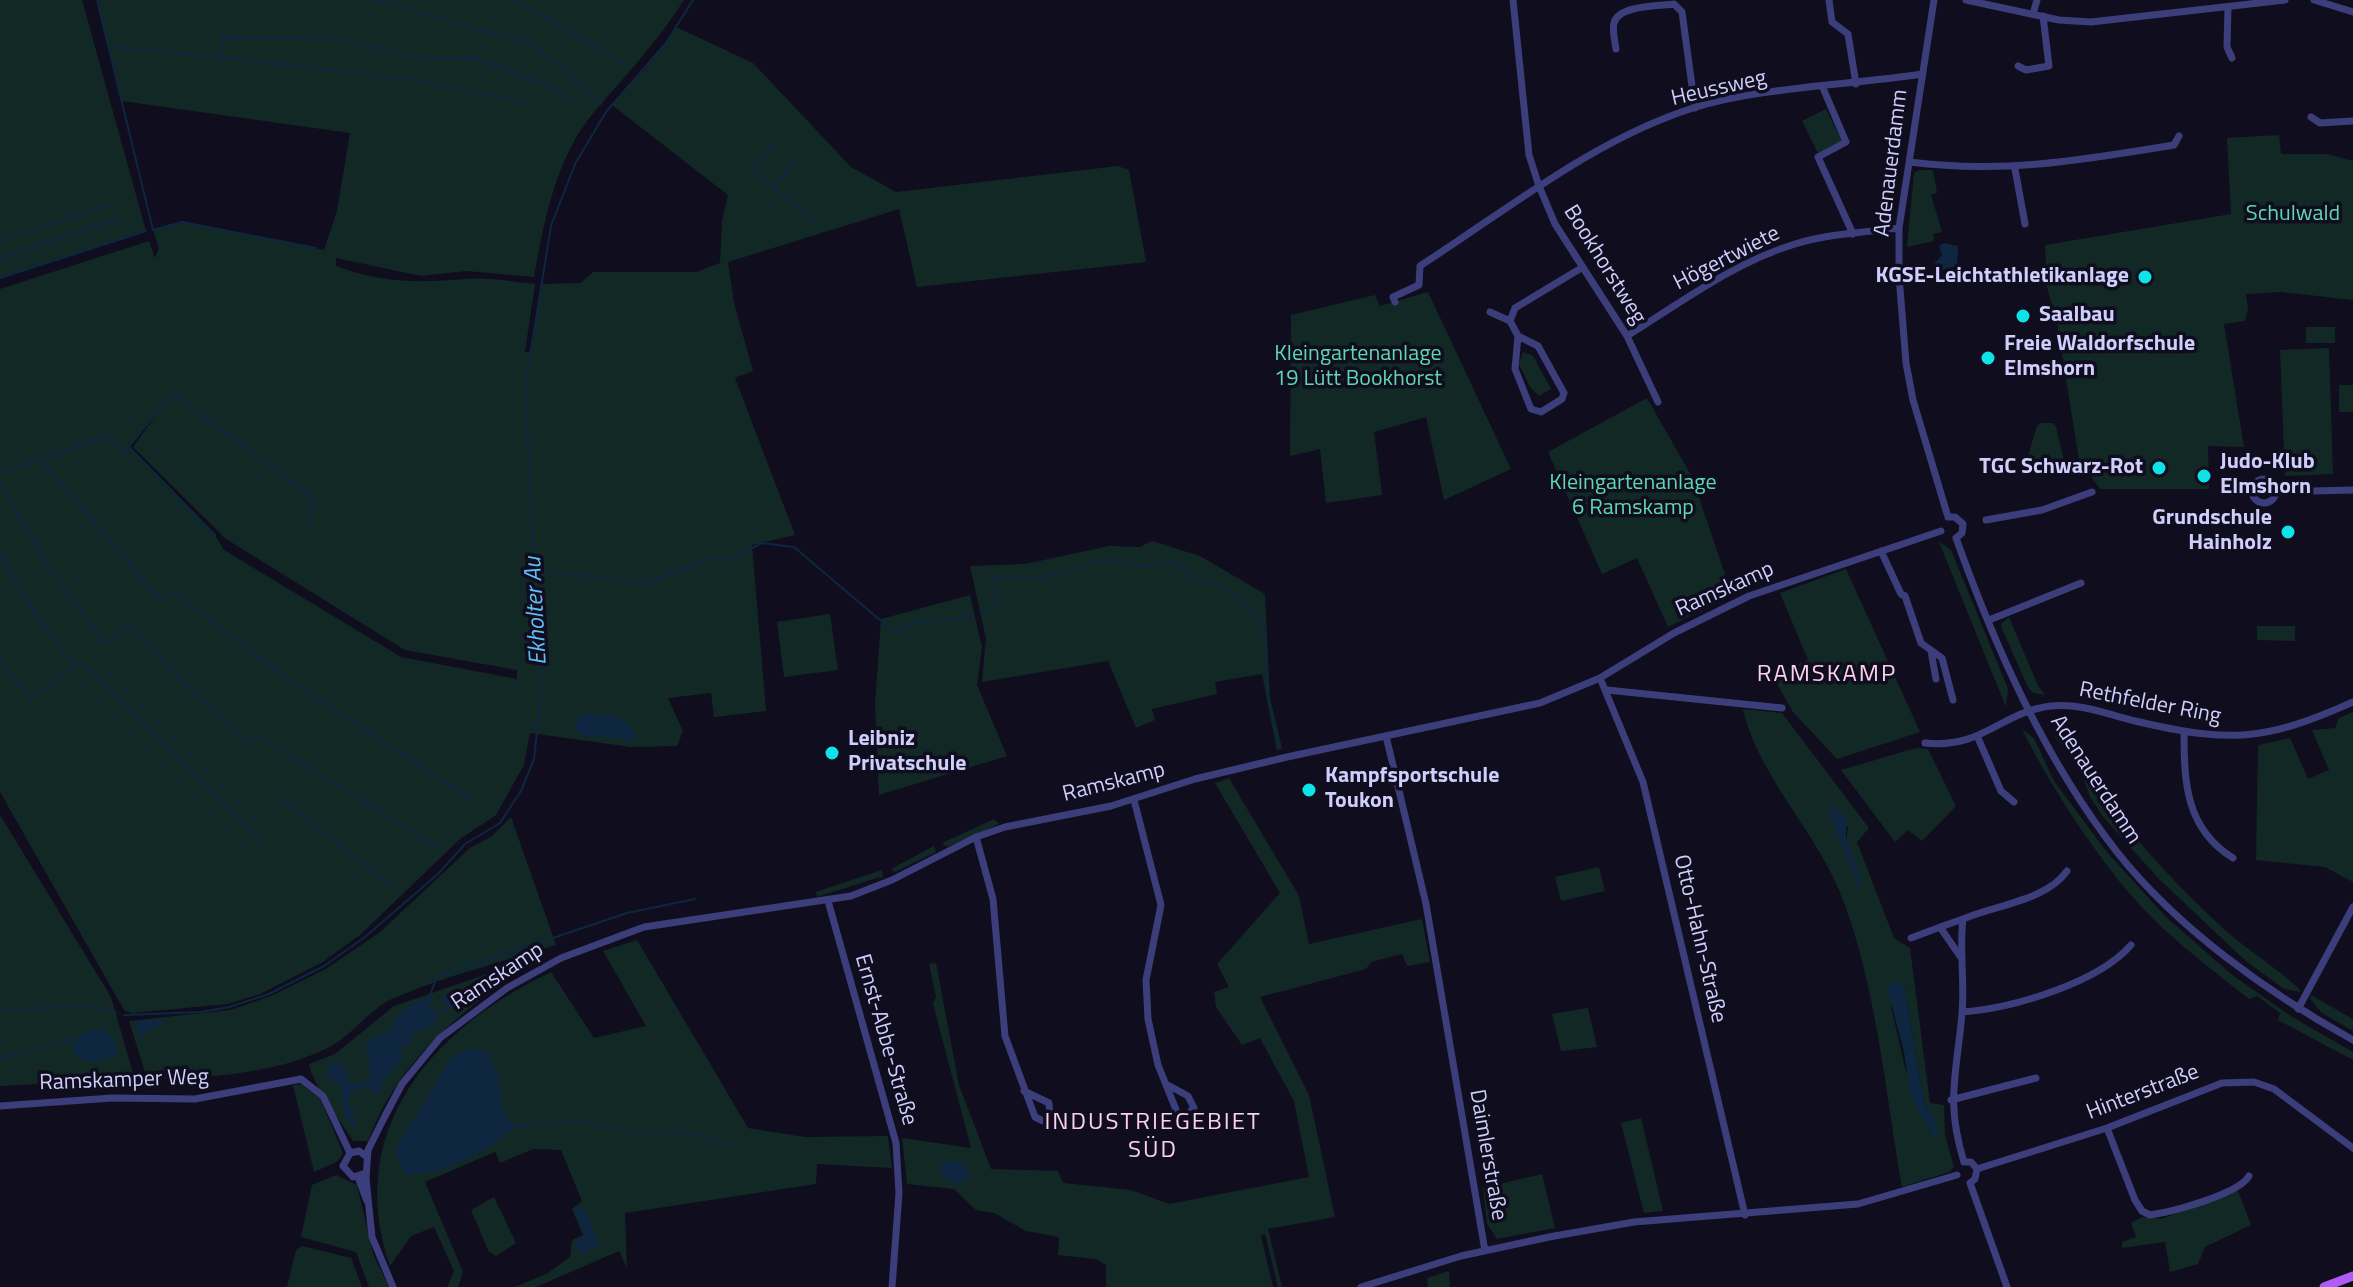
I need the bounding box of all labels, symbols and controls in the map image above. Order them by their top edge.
street label: Heussweg [1669,65,1769,113]
street label: Adenauerdamm [1870,88,1914,238]
street label: Bookhorstweg [1557,201,1651,329]
park label: Schulwald [2246,202,2340,228]
street label: Högertwiete [1670,221,1784,297]
place label: KGSE-Leichtathletikanlage [1875,264,2129,290]
marker: KGSE-Leichtathletikanlage [2136,268,2154,286]
place label: Saalbau [2039,303,2115,329]
marker: Saalbau [2014,307,2032,325]
place label: Freie Waldorfschule Elmshorn [2004,332,2195,384]
park label: Kleingartenanlage 19 Lütt Bookhorst [1274,342,1442,394]
marker: Freie Waldorfschule Elmshorn [1979,349,1997,367]
place label: Judo-Klub Elmshorn [2220,450,2315,502]
place label: TGC Schwarz-Rot [1979,455,2143,481]
marker: TGC Schwarz-Rot [2150,459,2168,477]
marker: Judo-Klub Elmshorn [2195,467,2213,485]
park label: Kleingartenanlage 6 Ramskamp [1549,471,1717,522]
place label: Grundschule Hainholz [2152,506,2272,558]
marker: Grundschule Hainholz [2279,523,2297,541]
water label: Ekholter Au [520,556,554,666]
street label: Ramskamp [1672,557,1778,623]
district label: RAMSKAMP [1757,661,1897,689]
street label: Rethfelder Ring [2077,677,2223,731]
street label: Adenauerdamm [2044,711,2146,849]
place label: Leibniz Privatschule [848,727,967,778]
marker: Leibniz Privatschule [823,744,841,762]
street label: Ramskamp [1060,758,1168,808]
place label: Kampfsportschule Toukon [1325,764,1499,816]
marker: Kampfsportschule Toukon [1300,781,1318,799]
street label: Otto-Hahn-Straße [1667,852,1731,1026]
street label: Ramskamp [447,937,549,1017]
street label: Ernst-Abbe-Straße [848,951,922,1129]
street label: Hinterstraße [2083,1060,2203,1126]
street label: Ramskamper Weg [39,1065,209,1097]
street label: Daimlerstraße [1462,1087,1512,1223]
district label: INDUSTRIEGEBIET SÜD [1044,1109,1262,1165]

